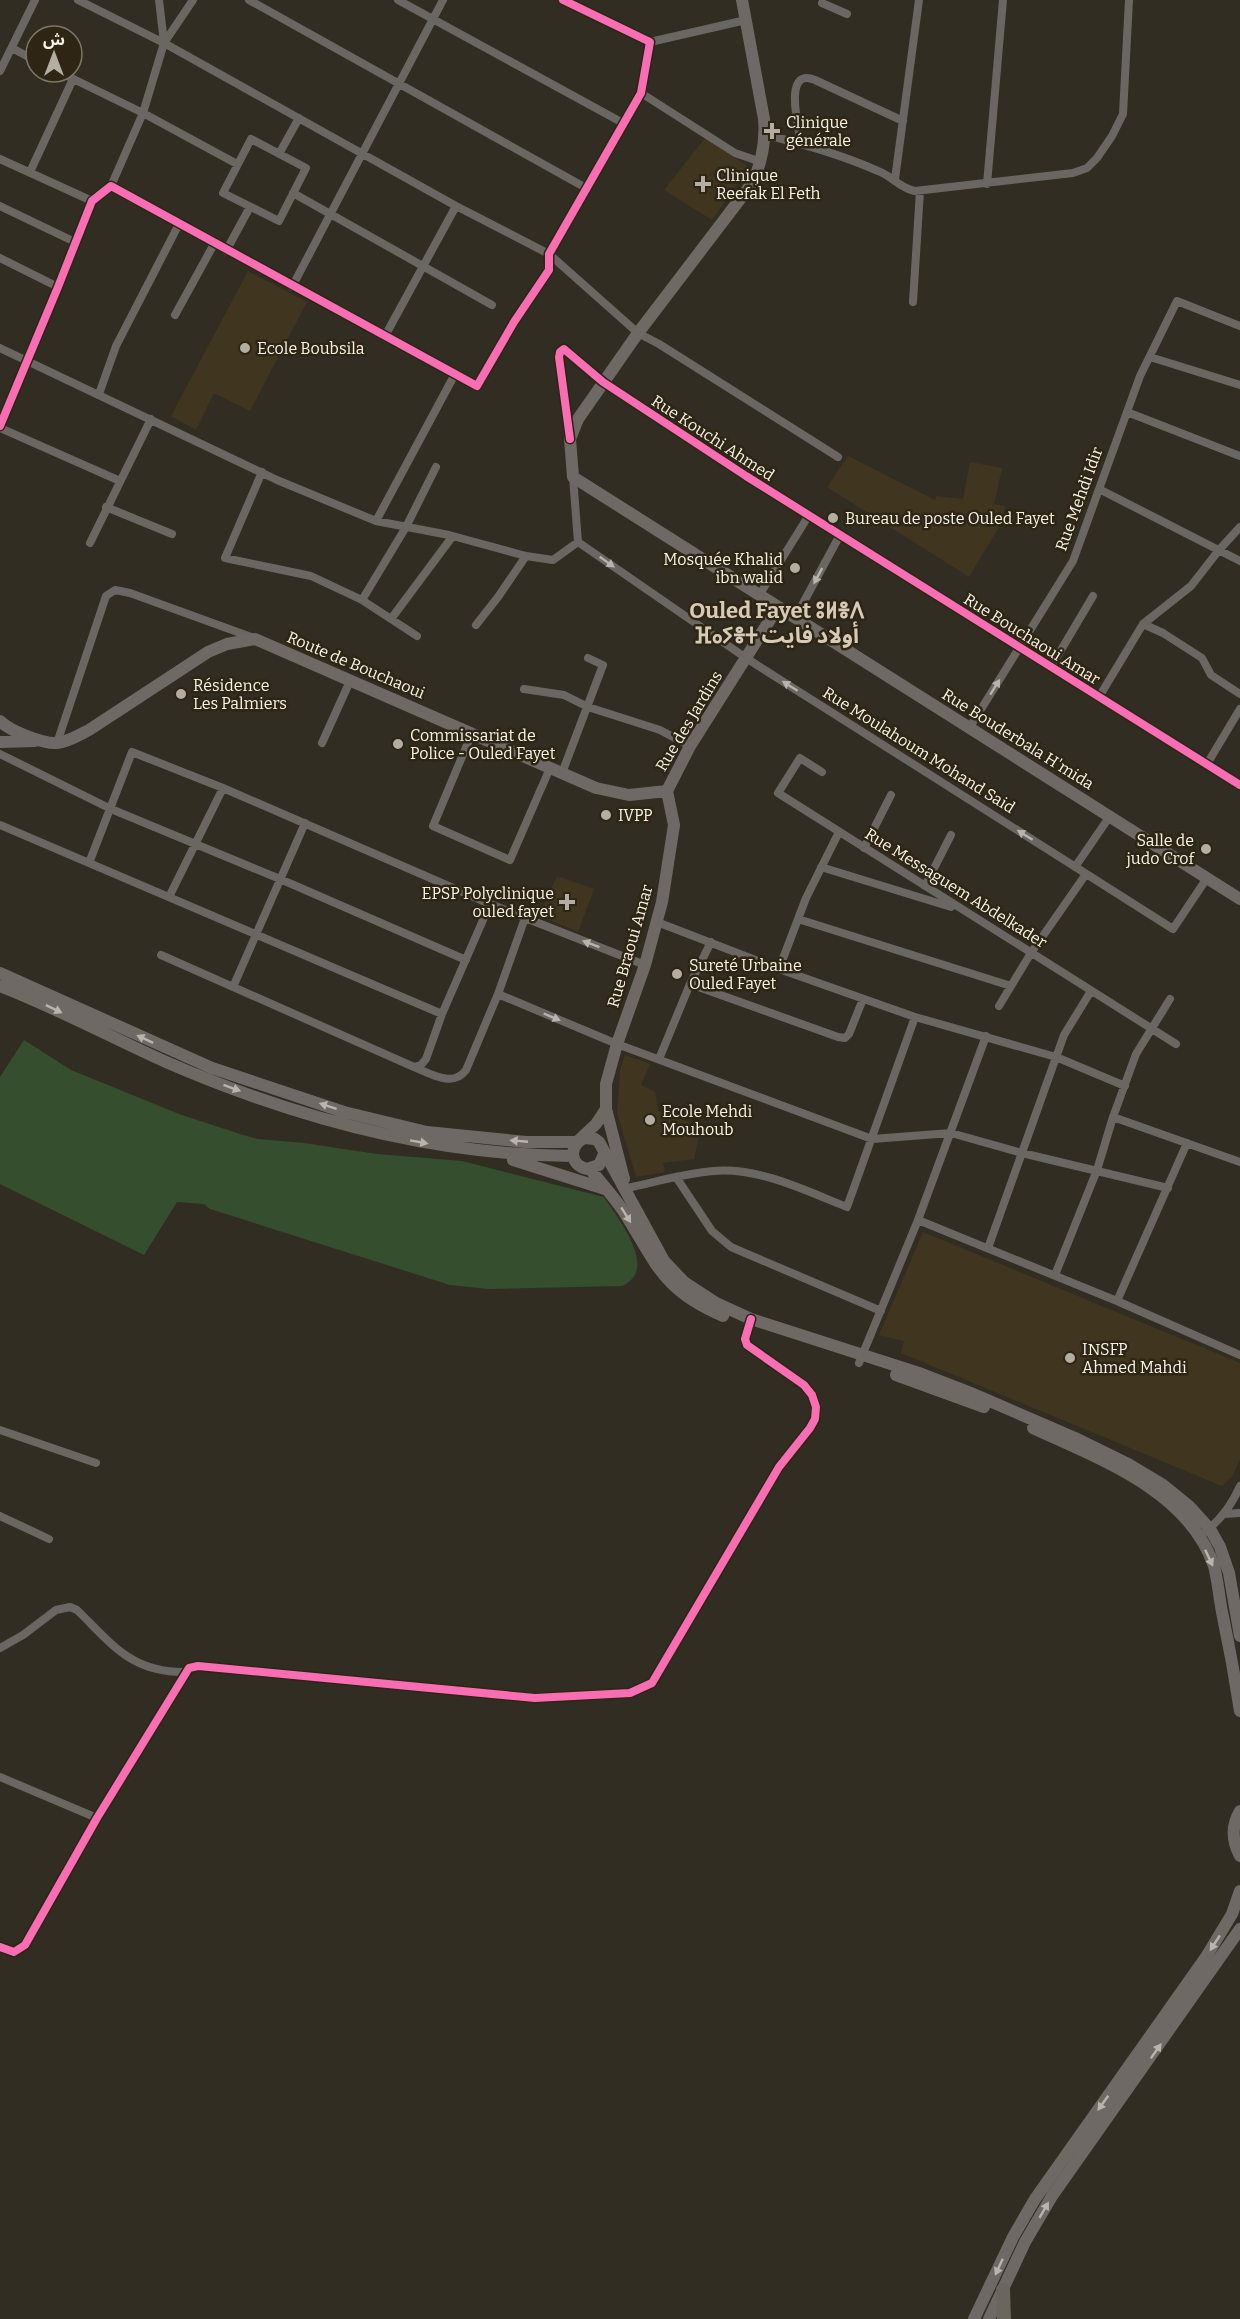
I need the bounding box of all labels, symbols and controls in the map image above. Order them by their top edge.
north arrow [24,24,84,84]
text: ش [43,30,65,49]
place label: Clinique générale [786,113,851,150]
marker: Clinique générale [763,122,781,140]
place label: Clinique Reefak El Feth [716,166,821,203]
marker: Clinique Reefak El Feth [694,175,712,193]
place label: Ecole Boubsila [257,339,365,358]
marker: Ecole Boubsila [238,341,252,355]
street label: Rue Kouchi Ahmed [648,391,778,485]
street label: Rue Mehdi Idir [1051,445,1107,553]
place label: Bureau de poste Ouled Fayet [845,509,1055,528]
marker: Bureau de poste Ouled Fayet [826,511,840,525]
place label: Mosquée Khalid ibn walid [663,550,784,587]
one-way arrow [598,556,614,568]
marker: Mosquée Khalid ibn walid [788,561,802,575]
one-way arrow [813,568,823,585]
street label: Rue Bouchaoui Amar [960,589,1104,689]
district label: Ouled Fayet ⵓⵍⴻⴷ ⴼⴰⵢⴻⵜ أولاد فايت [689,597,865,649]
street label: Route de Bouchaoui [284,627,428,703]
street label: Rue des Jardins [652,667,726,775]
place label: Résidence Les Palmiers [193,676,287,713]
one-way arrow [990,679,1001,696]
one-way arrow [782,680,798,691]
street label: Rue Moulahoum Mohand Said [819,683,1019,817]
street label: Rue Bouderbala H'mida [939,684,1098,794]
marker: Résidence Les Palmiers [174,687,188,701]
place label: Commissariat de Police - Ouled Fayet [410,726,556,763]
marker: Commissariat de Police - Ouled Fayet [391,737,405,751]
place label: IVPP [618,806,653,825]
marker: IVPP [599,808,613,822]
street label: Rue Messaguem Abdelkader [862,824,1050,952]
one-way arrow [1017,830,1033,841]
place label: Salle de judo Crof [1126,831,1195,868]
marker: Salle de judo Crof [1199,842,1213,856]
street label: Rue Braoui Amar [603,883,657,1009]
place label: EPSP Polyclinique ouled fayet [422,884,554,921]
marker: EPSP Polyclinique ouled fayet [558,893,576,911]
one-way arrow [581,939,599,949]
place label: Sureté Urbaine Ouled Fayet [689,956,802,993]
marker: Sureté Urbaine Ouled Fayet [670,967,684,981]
one-way arrow [45,1005,62,1014]
one-way arrow [543,1012,561,1022]
one-way arrow [137,1034,154,1043]
one-way arrow [223,1083,241,1093]
one-way arrow [319,1101,337,1111]
place label: Ecole Mehdi Mouhoub [662,1102,753,1139]
marker: Ecole Mehdi Mouhoub [643,1113,657,1127]
one-way arrow [509,1136,528,1146]
one-way arrow [410,1138,429,1147]
one-way arrow [620,1207,631,1223]
place label: INSFP Ahmed Mahdi [1082,1340,1187,1377]
marker: INSFP Ahmed Mahdi [1063,1351,1077,1365]
one-way arrow [1205,1550,1214,1567]
one-way arrow [1209,1935,1220,1951]
one-way arrow [1149,2043,1161,2058]
one-way arrow [1097,2095,1109,2111]
one-way arrow [1038,2202,1048,2219]
one-way arrow [994,2259,1003,2276]

